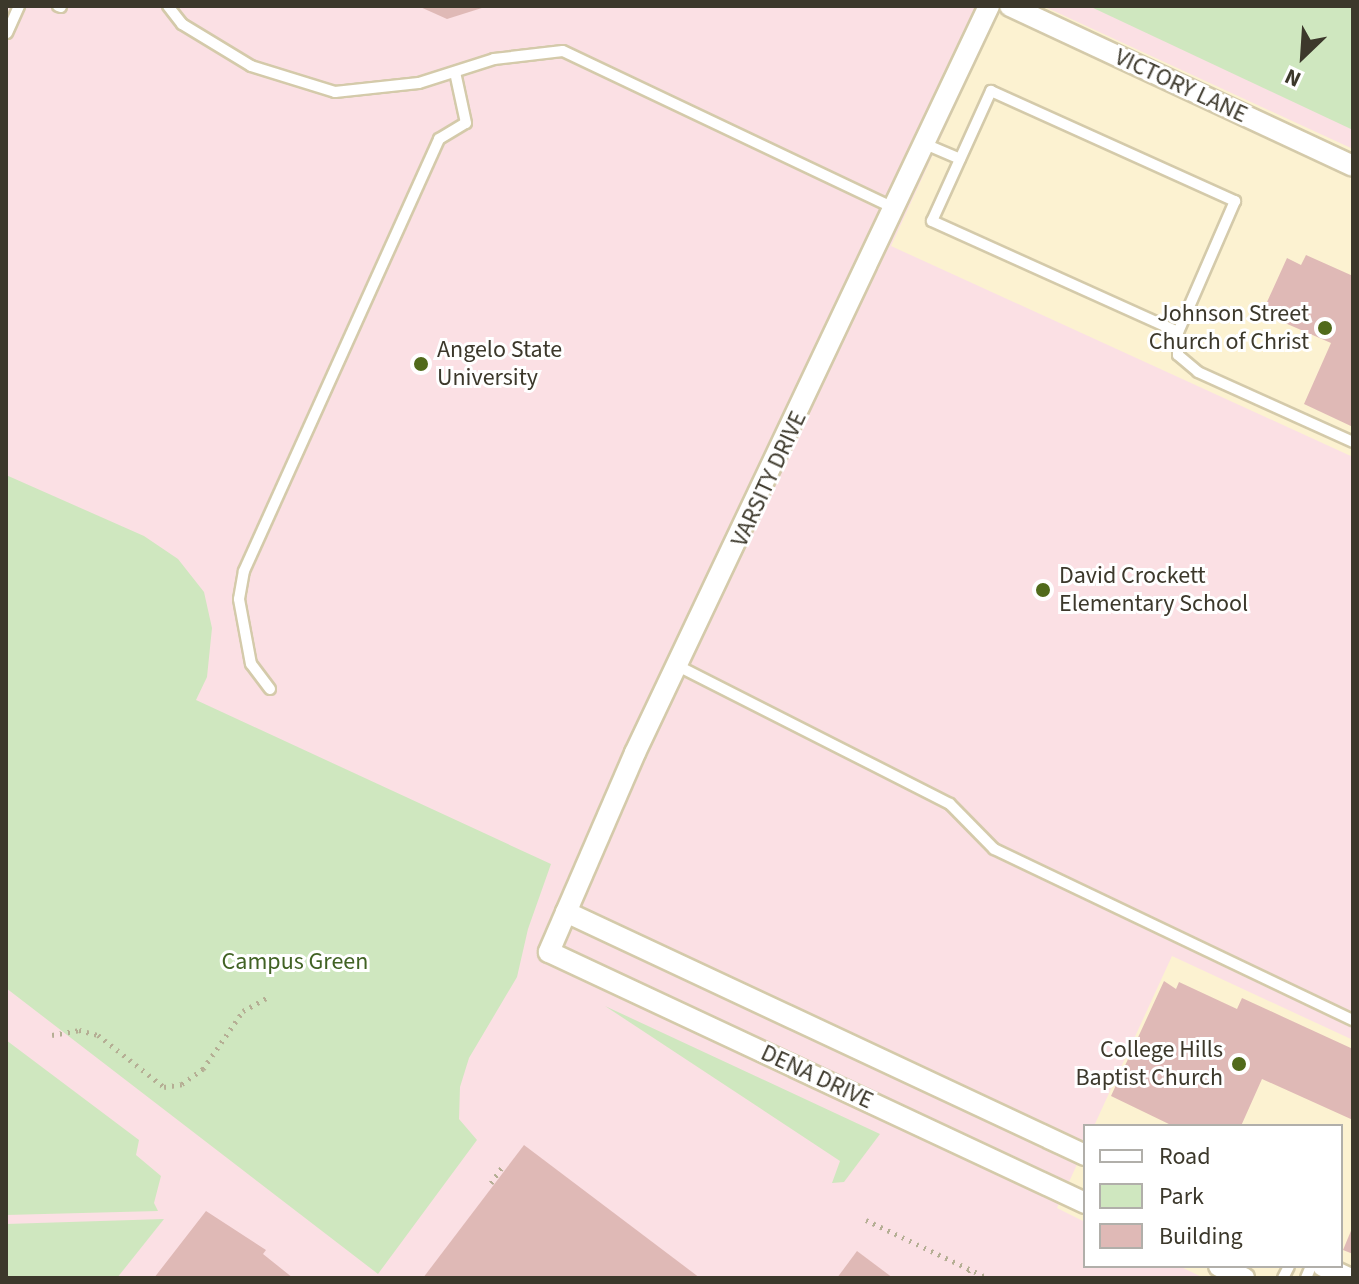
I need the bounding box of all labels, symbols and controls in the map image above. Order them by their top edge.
north arrow [1263,16,1343,96]
street label: VICTORY LANE [1110,43,1252,129]
text: N [1279,60,1306,95]
place label: Johnson Street Church of Christ [1149,300,1309,356]
marker: Johnson Street Church of Christ [1316,319,1334,337]
place label: Angelo State University [437,336,562,392]
marker: Angelo State University [412,355,430,373]
street label: VARSITY DRIVE [725,407,813,551]
place label: David Crockett Elementary School [1059,562,1248,618]
marker: David Crockett Elementary School [1034,581,1052,599]
park label: Campus Green [222,948,368,976]
place label: College Hills Baptist Church [1075,1036,1223,1092]
street label: DENA DRIVE [756,1038,878,1116]
marker: College Hills Baptist Church [1230,1055,1248,1073]
legend [1083,1124,1343,1268]
text: Road [1159,1139,1211,1174]
text: Park [1159,1179,1204,1214]
text: Building [1159,1219,1243,1254]

